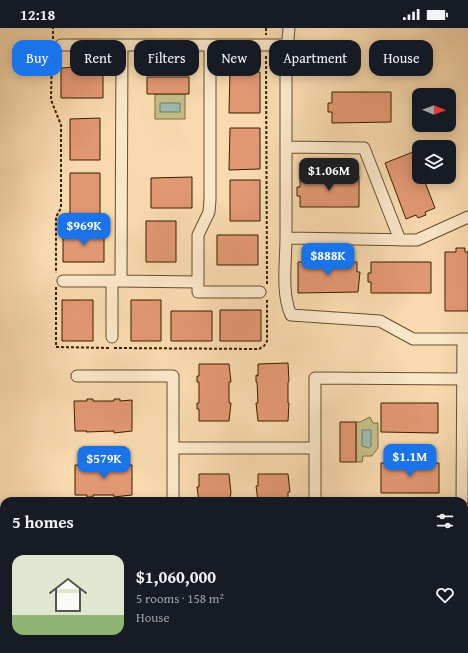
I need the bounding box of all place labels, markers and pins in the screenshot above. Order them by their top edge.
pin: $1.06M [296,158,362,192]
pin: $969K [56,213,112,247]
pin: $888K [300,243,356,277]
pin: $1.1M [382,444,438,478]
pin: $579K [76,446,132,480]

